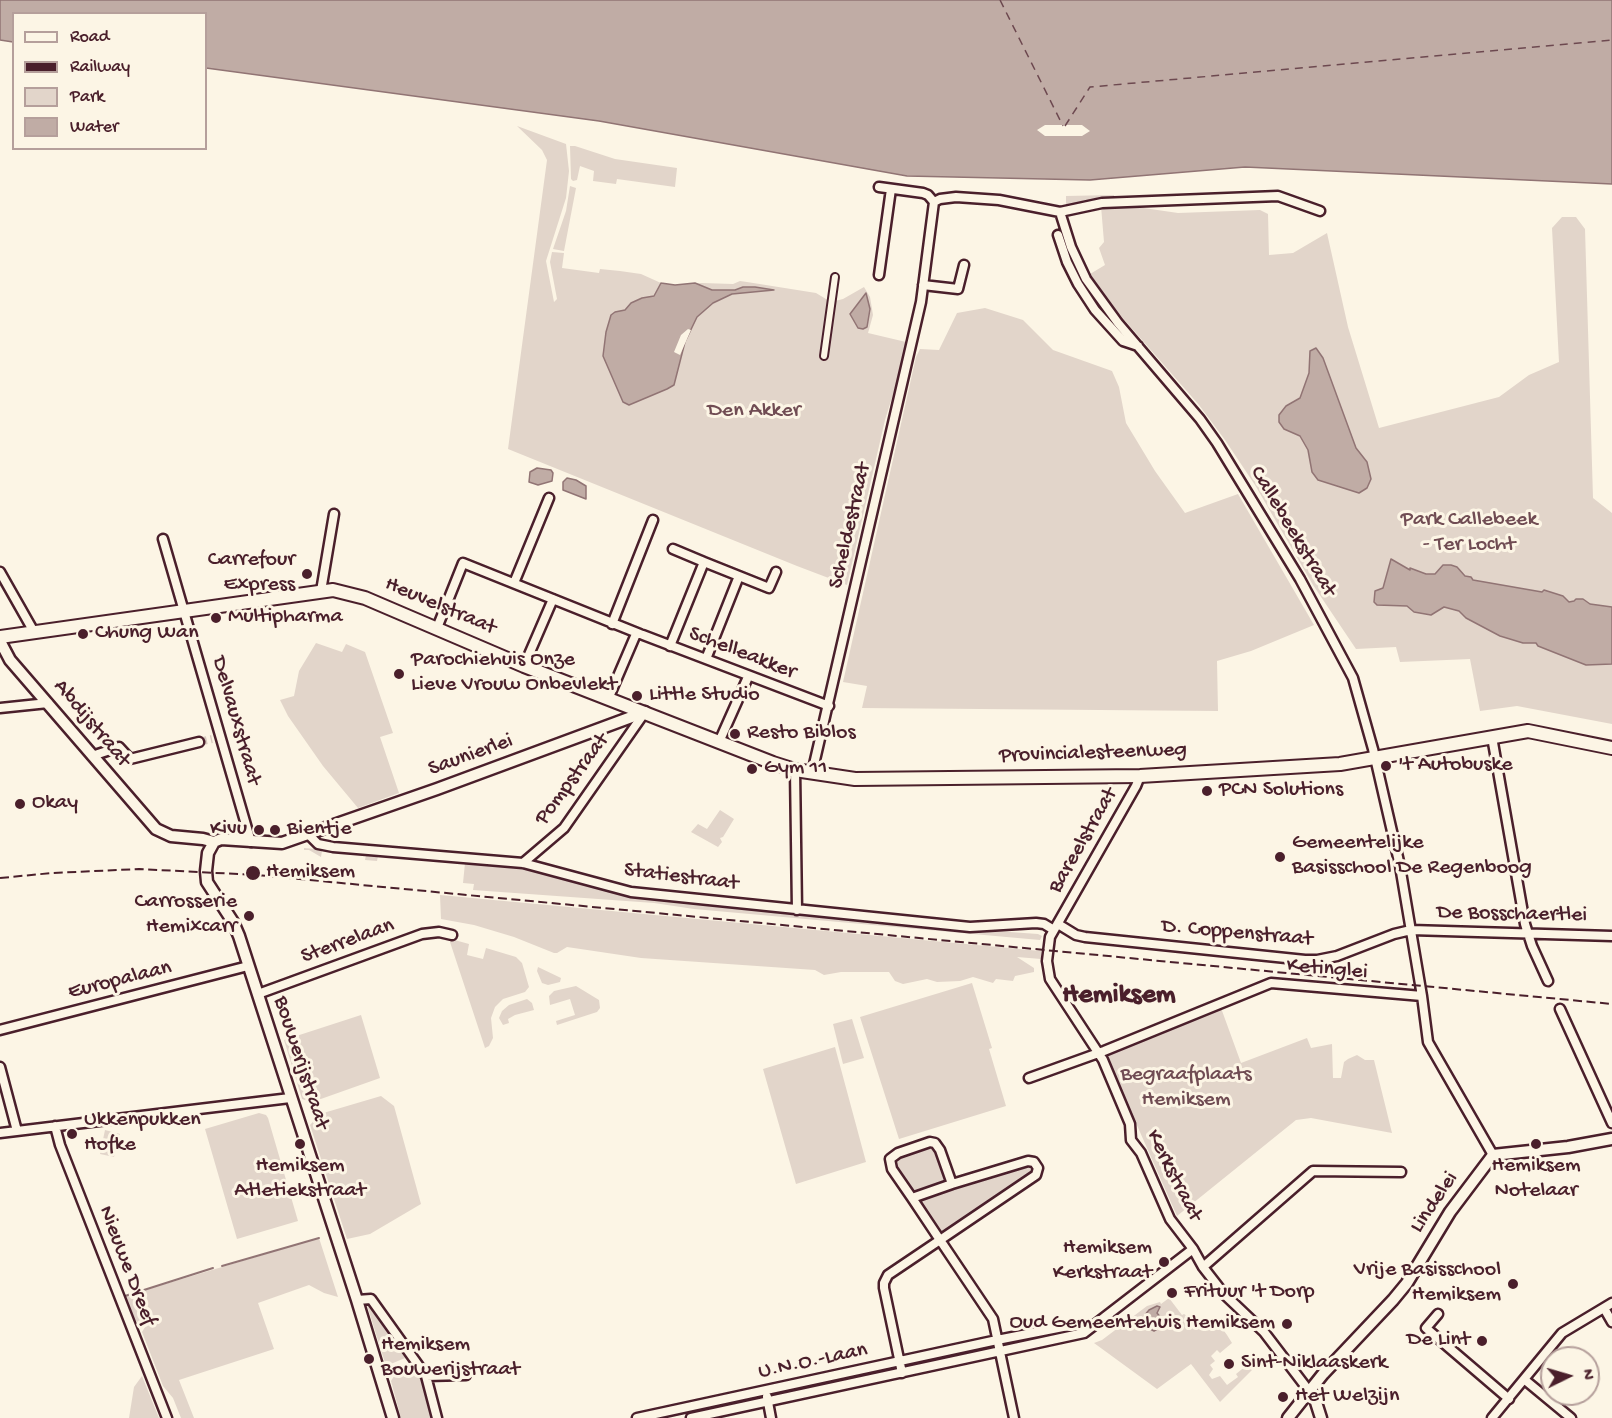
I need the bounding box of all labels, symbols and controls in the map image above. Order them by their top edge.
legend [12,12,207,150]
text: Road [70,27,109,48]
text: Railway [70,57,130,78]
text: Park [70,87,104,108]
text: Water [70,117,118,138]
park label: Den Akker [707,399,801,425]
street label: Scheldestraat [824,461,878,591]
street label: Callebeekstraat [1243,462,1341,602]
park label: Park Callebeek - Ter Locht [1401,508,1537,560]
place label: Carrefour Express [208,548,295,600]
marker: Carrefour Express [300,567,314,581]
street label: Heuvelstraat [380,572,500,642]
place label: Multipharma [228,605,343,631]
marker: Multipharma [209,611,223,625]
place label: Chung Wan [95,621,199,647]
street label: Schelleakker [685,621,799,687]
marker: Chung Wan [76,627,90,641]
place label: Parochiehuis Onze Lieve Vrouw Onbevlekt [411,648,617,700]
street label: Delvauxstraat [204,654,266,788]
marker: Parochiehuis Onze Lieve Vrouw Onbevlekt [392,667,406,681]
street label: Abdijstraat [47,675,135,773]
place label: Little Studio [649,683,760,709]
marker: Little Studio [630,689,644,703]
place label: Resto Biblos [747,721,856,747]
marker: Resto Biblos [728,727,742,741]
street label: Saunierlei [425,729,517,783]
street label: Pompstraat [530,729,616,831]
street label: Provincialesteenweg [999,738,1187,770]
place label: 't Autobuske [1398,753,1513,779]
place label: Gym 11 [764,756,827,782]
marker: 't Autobuske [1379,759,1393,773]
marker: Gym 11 [745,762,759,776]
place label: PCN Solutions [1219,778,1343,804]
street label: Bareelstraat [1043,784,1125,898]
marker: PCN Solutions [1200,784,1214,798]
place label: Okay [32,791,78,817]
marker: Okay [13,797,27,811]
place label: Kivu [210,817,247,843]
place label: Bientje [287,817,352,843]
marker: Kivu [252,823,266,837]
marker: Bientje [268,823,282,837]
place label: Gemeentelijke Basisschool De Regenboog [1292,831,1532,882]
marker: Gemeentelijke Basisschool De Regenboog [1273,850,1287,864]
street label: Statiestraat [622,858,740,898]
place label: Hemiksem [266,860,355,886]
marker: Hemiksem [244,864,262,882]
place label: Carrosserie Hemixcarr [134,890,237,942]
street label: De Bosschaertlei [1437,900,1587,930]
marker: Carrosserie Hemixcarr [242,909,256,923]
street label: Sterrelaan [298,913,398,971]
street label: D. Coppenstraat [1160,914,1314,954]
street label: Ketinglei [1285,953,1369,987]
street label: Europalaan [65,955,175,1007]
district label: Hemiksem [1062,980,1176,1014]
street label: Bouwerijstraat [266,993,334,1133]
park label: Begraafplaats Hemiksem [1120,1063,1252,1114]
place label: Ukkenpukken Hofke [84,1108,201,1160]
street label: Kerkstraat [1139,1126,1207,1226]
marker: Ukkenpukken Hofke [65,1127,79,1141]
marker: Hemiksem Atletiekstraat [293,1137,307,1151]
marker: Hemiksem Notelaar [1529,1137,1543,1151]
place label: Hemiksem Atletiekstraat [234,1154,366,1206]
place label: Hemiksem Notelaar [1491,1154,1581,1206]
street label: Lindelei [1405,1167,1465,1239]
street label: Nieuwe Dreef [91,1202,161,1330]
place label: Hemiksem Kerkstraat [1053,1236,1152,1288]
marker: Hemiksem Kerkstraat [1157,1255,1171,1269]
place label: Vrije Basisschool Hemiksem [1354,1258,1501,1310]
marker: Vrije Basisschool Hemiksem [1506,1277,1520,1291]
place label: Frituur 't Dorp [1184,1280,1315,1306]
marker: Frituur 't Dorp [1165,1286,1179,1300]
place label: Oud Gemeentehuis Hemiksem [1010,1311,1275,1337]
marker: Oud Gemeentehuis Hemiksem [1280,1317,1294,1331]
place label: De Lint [1407,1328,1470,1354]
place label: Hemiksem Bouwerijstraat [381,1333,520,1384]
marker: De Lint [1475,1334,1489,1348]
street label: U.N.O.-Laan [756,1338,870,1386]
north arrow [1540,1346,1600,1406]
place label: Sint-Niklaaskerk [1241,1351,1387,1377]
marker: Hemiksem Bouwerijstraat [362,1352,376,1366]
marker: Sint-Niklaaskerk [1222,1357,1236,1371]
text: N [1577,1369,1596,1381]
place label: Het Welzijn [1295,1384,1399,1410]
marker: Het Welzijn [1276,1390,1290,1404]

